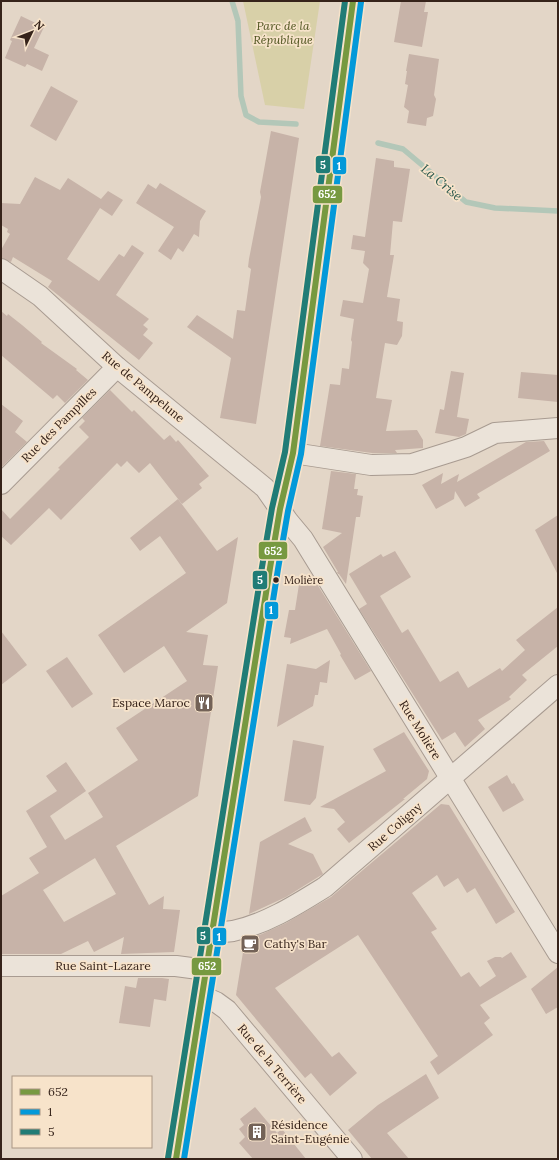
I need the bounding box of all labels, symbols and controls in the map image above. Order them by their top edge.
north arrow [12,12,52,52]
text: N [31,17,48,33]
park label: Parc de la République [253,18,313,47]
line badge: 5 [315,155,331,174]
line badge: 1 [332,156,347,175]
text: 5 [320,158,326,172]
text: 1 [337,159,342,173]
water label: La Crise [418,160,466,205]
line badge: 652 [312,185,343,204]
text: 652 [318,187,336,201]
street label: Rue de Pampelune [99,348,188,426]
street label: Rue des Pampilles [18,384,100,465]
line badge: 652 [258,541,288,560]
text: 652 [264,544,282,558]
line badge: 5 [252,570,268,590]
text: 5 [257,573,263,587]
place label: Molière [284,573,323,587]
marker: Molière [271,575,281,585]
line badge: 1 [264,601,279,620]
text: 1 [269,603,274,617]
restaurant icon: Espace Maroc [193,692,215,714]
place label: Espace Maroc [112,695,190,710]
street label: Rue Molière [396,697,445,763]
street label: Rue Coligny [365,799,425,854]
line badge: 5 [196,926,211,945]
line badge: 1 [212,927,227,946]
text: 5 [200,929,206,943]
text: 1 [217,930,222,944]
cafe icon: Cathy's Bar [239,933,261,955]
place label: Cathy's Bar [264,936,327,951]
line badge: 652 [191,957,222,976]
street label: Rue Saint-Lazare [55,958,151,973]
text: 652 [198,959,216,973]
street label: Rue de la Terrière [235,1021,310,1107]
legend [12,1076,152,1148]
text: 652 [48,1084,68,1099]
text: 1 [48,1104,52,1119]
place label: Résidence Saint-Eugénie [271,1117,350,1146]
building icon: Résidence Saint-Eugénie [246,1121,268,1143]
text: 5 [48,1124,55,1139]

